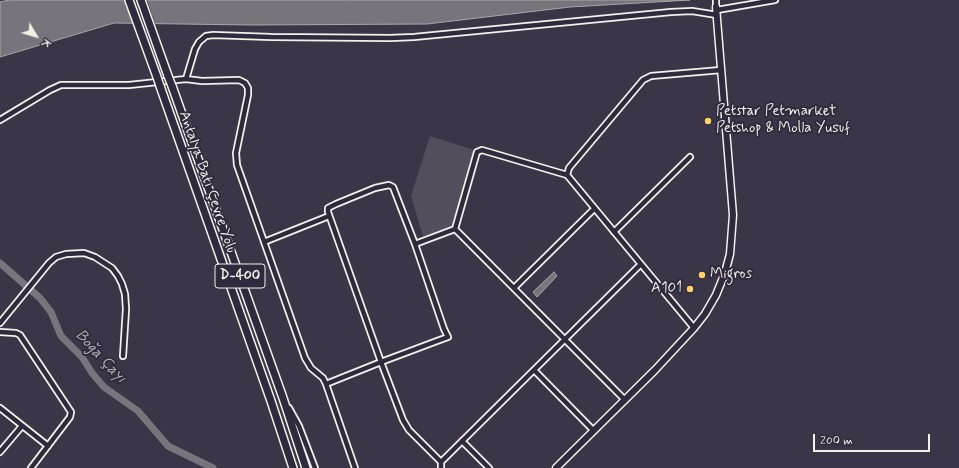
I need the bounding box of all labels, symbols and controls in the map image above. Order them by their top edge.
north arrow [16,16,56,56]
text: K [38,36,53,51]
place label: Petstar Petmarket Petshop & Molla Yusuf [716,103,850,138]
street label: Antalya Batı Çevre Yolu [174,109,240,255]
marker: Petstar Petmarket Petshop & Molla Yusuf [703,116,713,126]
road number: D-400 [215,264,265,288]
place label: Migros [710,266,752,284]
marker: Migros [697,270,707,280]
place label: A101 [651,280,682,298]
marker: A101 [685,284,695,294]
water label: Boğa Çayı [70,326,130,388]
scale bar [815,426,932,452]
text: 200 m [820,433,853,449]

